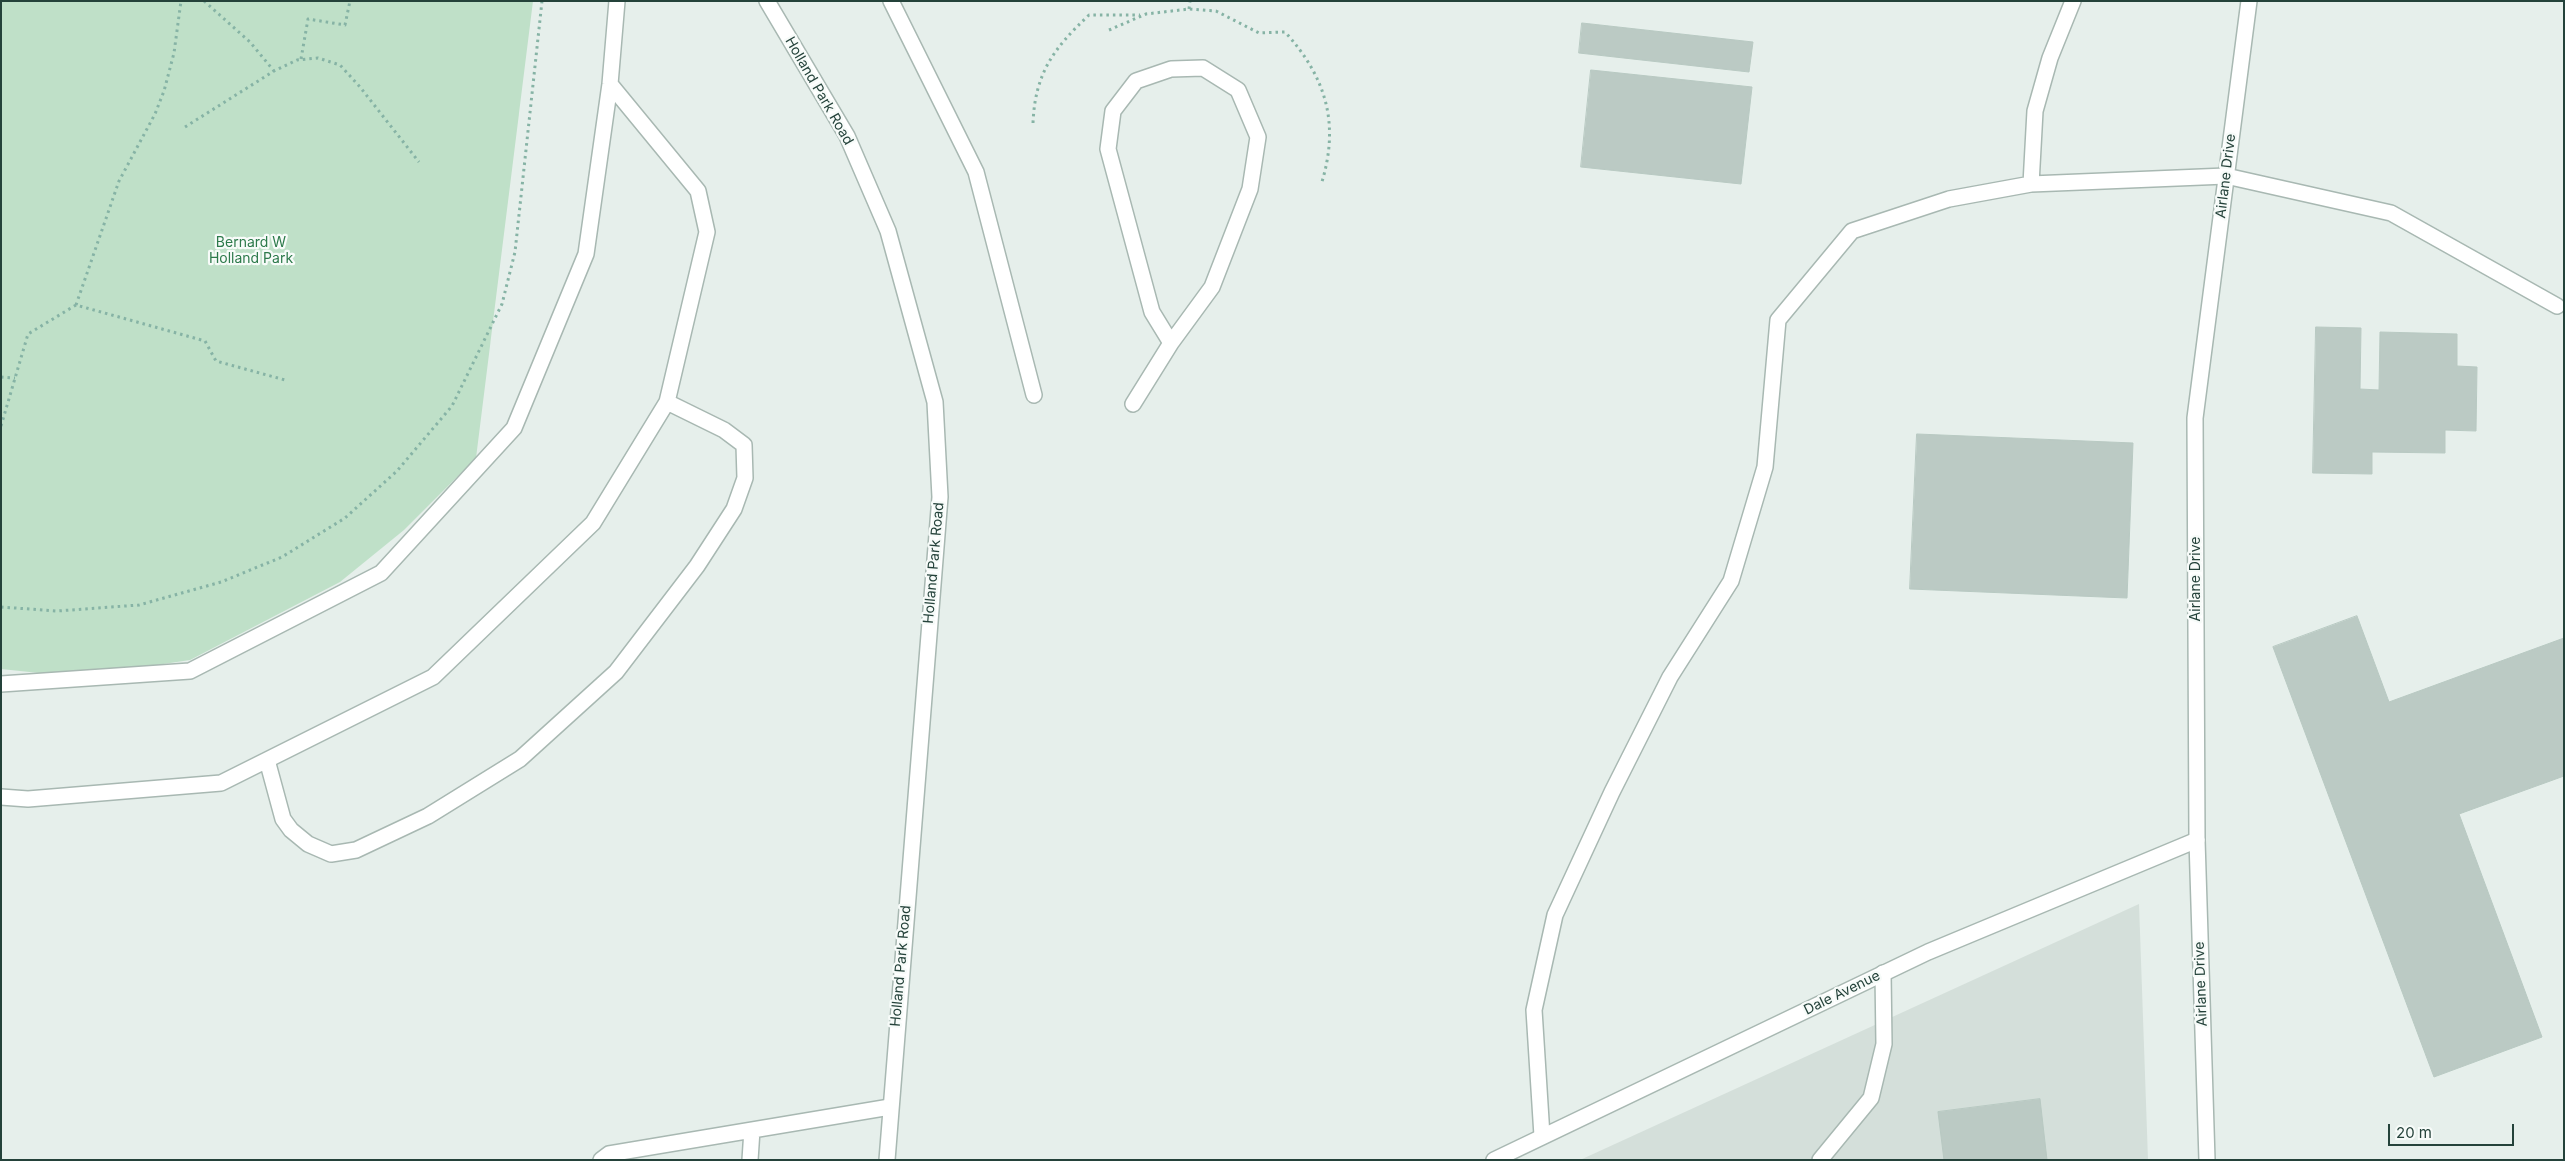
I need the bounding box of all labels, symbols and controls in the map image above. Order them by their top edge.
street label: Holland Park Road [781,34,857,148]
street label: Airlane Drive [2212,133,2240,219]
park label: Bernard W Holland Park [209,235,293,268]
street label: Holland Park Road [920,502,948,624]
street label: Airlane Drive [2188,537,2204,621]
street label: Holland Park Road [887,905,915,1027]
street label: Airlane Drive [2191,941,2211,1027]
street label: Dale Avenue [1801,967,1883,1019]
scale bar [2390,1114,2516,1146]
text: 20 m [2396,1123,2432,1142]

